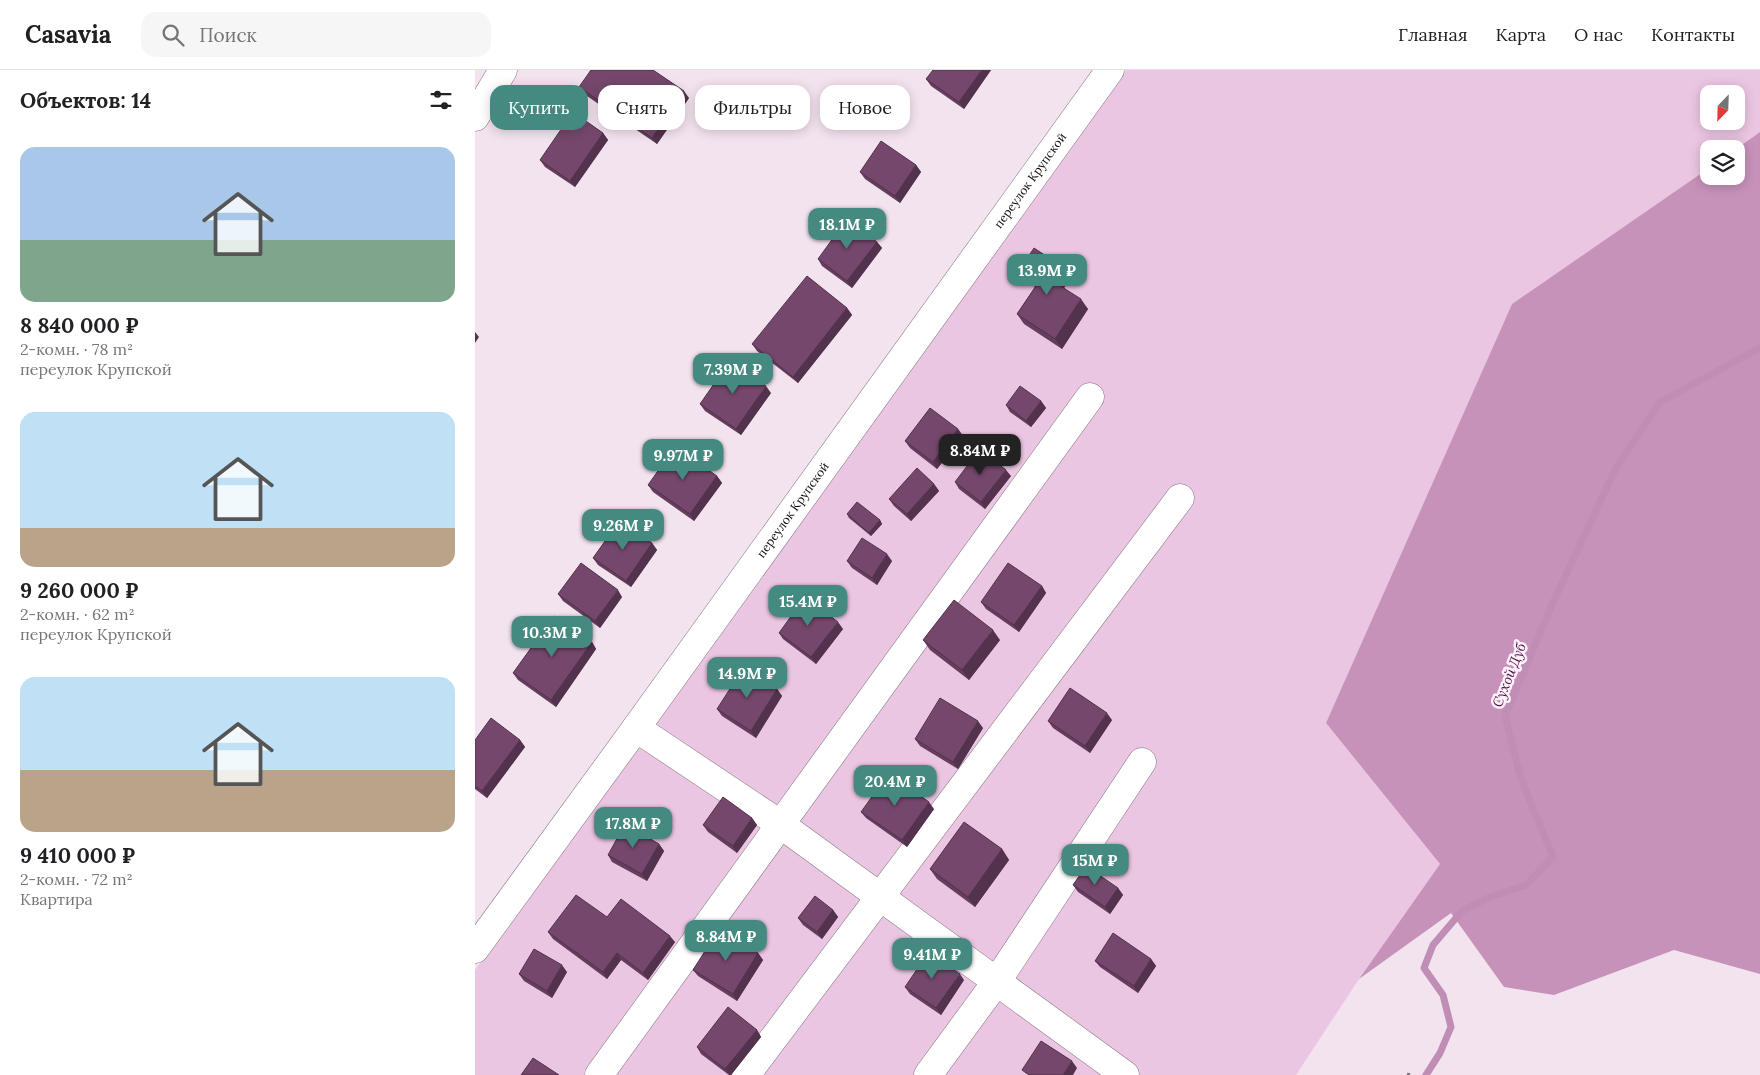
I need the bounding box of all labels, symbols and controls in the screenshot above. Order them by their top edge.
search box [141,12,491,57]
text: Casavia [25,19,111,50]
icon: search [159,21,187,49]
text: Поиск [199,23,257,47]
text: Главная [1398,23,1467,46]
text: Карта [1495,23,1546,46]
text: О нас [1574,23,1623,46]
text: Контакты [1651,23,1735,46]
chip: Купить [490,85,588,130]
chip: Снять [598,85,685,130]
chip: Фильтры [695,85,810,130]
chip: Новое [820,85,910,130]
north arrow [1700,85,1745,130]
map controls [1700,85,1745,185]
icon: filters [427,86,455,114]
text: Объектов: 14 [20,87,151,114]
street label: переулок Крупской [990,130,1069,231]
button: layers [1700,140,1745,185]
icon: home [193,179,283,269]
pin: 18.1M ₽ [801,208,893,250]
text: 18.1M ₽ [819,214,875,234]
pin: 13.9M ₽ [1001,254,1093,296]
text: 13.9M ₽ [1018,260,1076,280]
text: 8 840 000 ₽ [20,312,139,339]
text: 2-комн. · 78 m² [20,339,133,359]
pin: 7.39M ₽ [687,352,779,395]
text: переулок Крупской [20,359,172,379]
text: 7.39M ₽ [704,359,762,379]
pin: 8.84M ₽ [934,434,1026,476]
pin: 9.97M ₽ [637,438,729,481]
text: 8.84M ₽ [950,440,1010,460]
icon: home [193,444,283,534]
text: 9.97M ₽ [653,445,713,465]
street label: переулок Крупской [753,459,832,560]
pin: 9.26M ₽ [577,508,669,551]
text: 9.26M ₽ [593,515,653,535]
text: 9 260 000 ₽ [20,577,138,604]
pin: 15.4M ₽ [762,584,854,627]
text: 15.4M ₽ [779,591,837,611]
text: 2-комн. · 62 m² [20,604,135,624]
pin: 10.3M ₽ [506,616,598,658]
text: 10.3M ₽ [523,622,581,642]
text: переулок Крупской [20,624,172,644]
water label: Сухой Дуб [1488,640,1530,710]
pin: 14.9M ₽ [701,656,793,699]
text: 14.9M ₽ [718,663,776,683]
icon: home [193,709,283,799]
pin: 20.4M ₽ [849,764,941,807]
text: 20.4M ₽ [865,771,925,791]
pin: 17.8M ₽ [587,806,679,849]
text: 17.8M ₽ [605,813,661,833]
text: 9 410 000 ₽ [20,842,135,869]
pin: 15M ₽ [1060,844,1130,886]
text: 15M ₽ [1073,850,1117,870]
text: 2-комн. · 72 m² [20,869,133,889]
text: Квартира [20,889,93,909]
pin: 8.84M ₽ [680,920,772,962]
text: 8.84M ₽ [696,926,756,946]
pin: 9.41M ₽ [886,938,978,980]
text: 9.41M ₽ [903,944,961,964]

